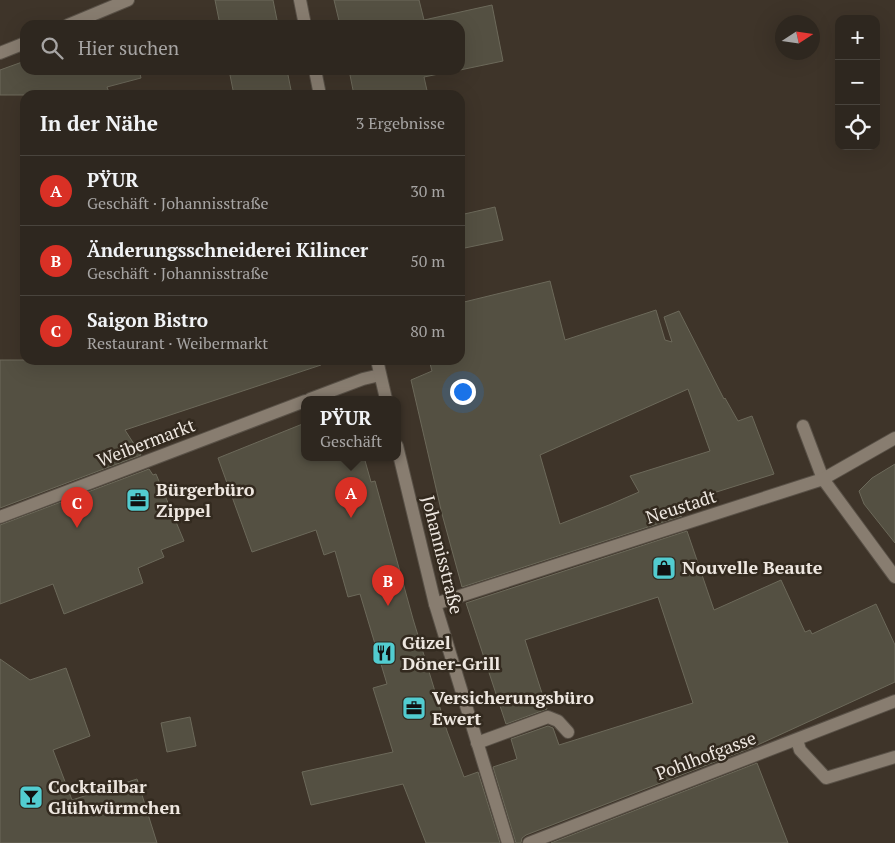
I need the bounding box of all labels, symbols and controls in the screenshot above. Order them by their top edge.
north arrow [775,15,820,60]
map controls [835,15,880,150]
button: + [835,15,880,60]
search box [20,20,465,75]
icon: search [38,34,66,62]
text: Hier suchen [78,35,179,60]
button: − [835,60,880,105]
button: locate [835,105,880,150]
text: In der Nähe [40,109,158,137]
text: 3 Ergebnisse [356,112,445,134]
text: PŸUR [87,167,139,192]
text: A [50,180,62,202]
text: 30 m [410,180,445,202]
text: Geschäft · Johannisstraße [87,192,269,214]
text: Änderungsschneiderei Kilincer [87,237,368,262]
text: B [51,250,61,272]
text: 50 m [410,250,445,272]
text: Geschäft · Johannisstraße [87,262,269,284]
text: Saigon Bistro [87,307,208,332]
text: C [51,320,61,342]
text: 80 m [410,320,445,342]
text: Restaurant · Weibermarkt [87,332,268,354]
your location [450,379,476,405]
popup [301,396,401,461]
text: PŸUR [320,405,372,430]
street label: Weibermarkt [93,412,198,472]
text: Geschäft [320,430,382,452]
place label: Bürgerbüro Zippel [156,477,255,522]
pin: A [335,477,367,518]
street label: Neustadt [642,483,719,529]
pin: C [61,487,93,528]
office icon: Bürgerbüro Zippel [125,487,151,513]
street label: Johannisstraße [417,493,469,617]
shop icon: Nouvelle Beaute [651,555,677,581]
place label: Nouvelle Beaute [682,555,823,579]
pin: B [372,565,404,606]
place label: Güzel Döner-Grill [402,630,500,675]
restaurant icon: Güzel Döner-Grill [371,640,397,666]
place label: Versicherungsbüro Ewert [432,685,594,730]
office icon: Versicherungsbüro Ewert [401,695,427,721]
street label: Pohlhofgasse [652,725,759,785]
place label: Cocktailbar Glühwürmchen [48,774,181,819]
bar icon: Cocktailbar Glühwürmchen [18,784,44,810]

